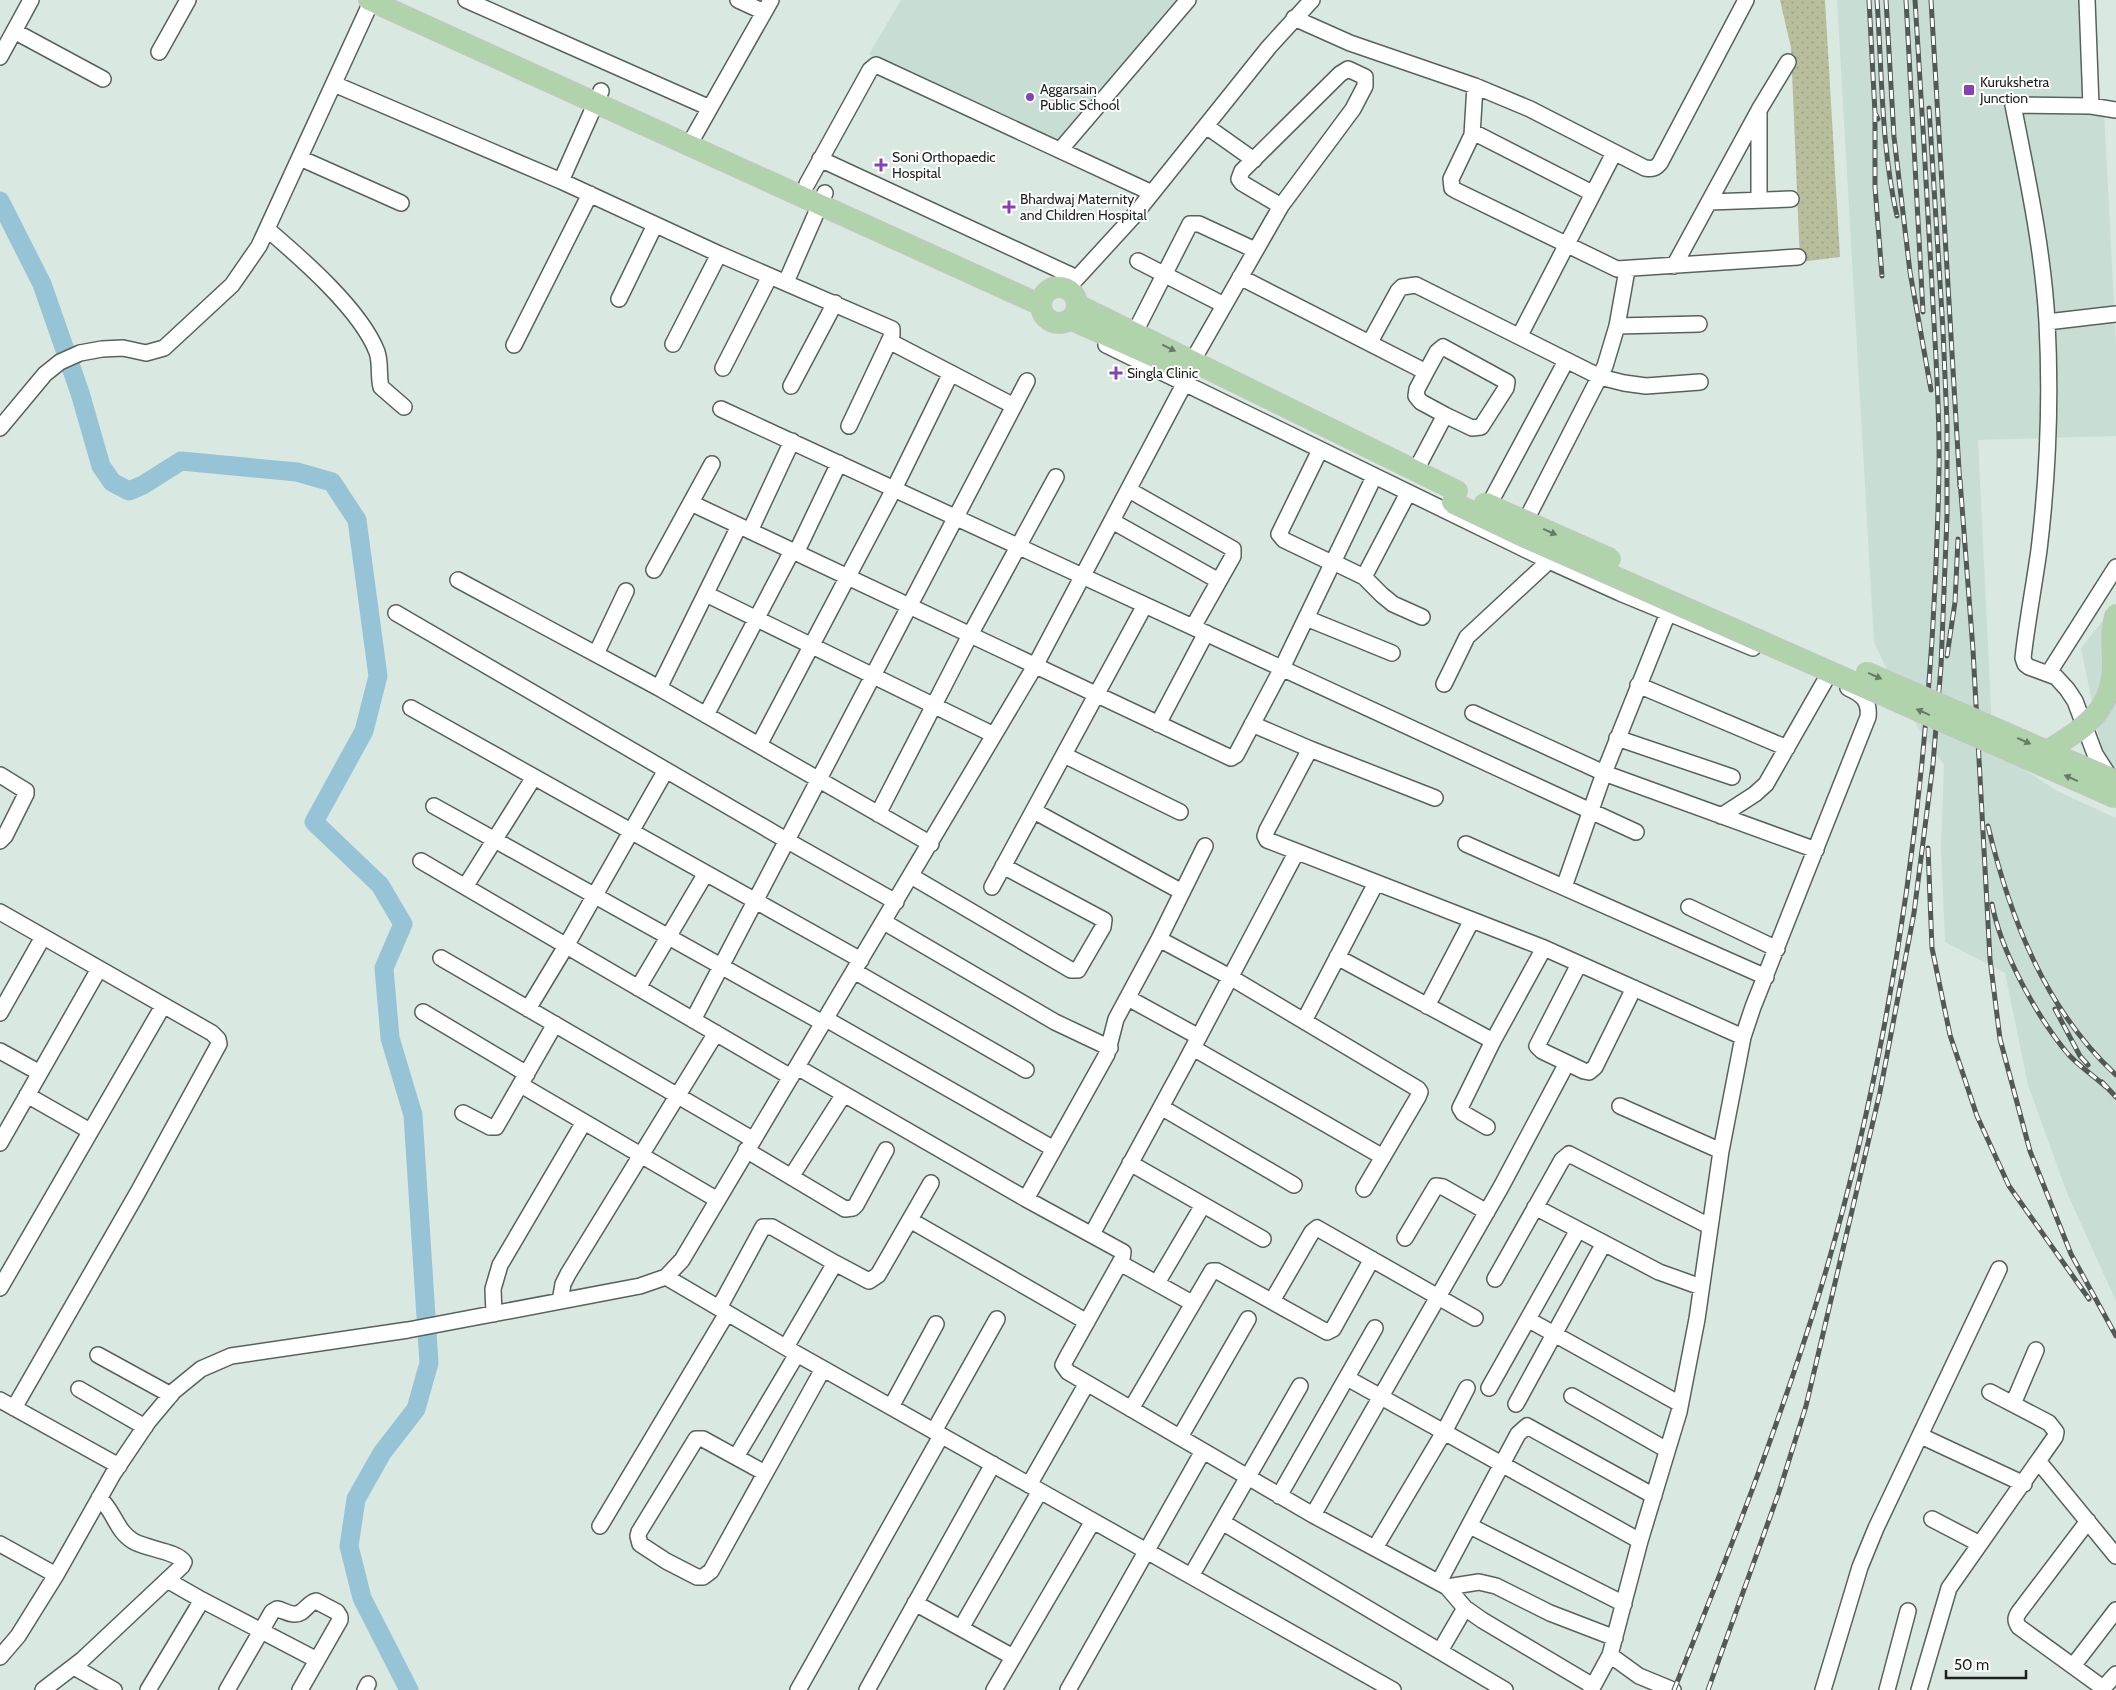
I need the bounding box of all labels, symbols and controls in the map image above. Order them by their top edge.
place label: Kurukshetra Junction [1979,73,2050,107]
place label: Aggarsain Public School [1040,80,1120,114]
marker: Kurukshetra Junction [1962,83,1976,97]
marker: Aggarsain Public School [1024,91,1036,103]
place label: Soni Orthopaedic Hospital [892,148,996,182]
marker: Soni Orthopaedic Hospital [874,158,888,172]
place label: Bhardwaj Maternity and Children Hospital [1020,190,1147,224]
marker: Bhardwaj Maternity and Children Hospital [1002,200,1016,214]
one-way arrow [1162,345,1176,353]
place label: Singla Clinic [1127,364,1198,382]
marker: Singla Clinic [1109,366,1123,380]
one-way arrow [1543,528,1557,536]
one-way arrow [1868,672,1882,680]
one-way arrow [1916,708,1930,716]
one-way arrow [2017,737,2031,745]
one-way arrow [2064,774,2078,782]
scale bar [1946,1648,2026,1680]
text: 50 m [1954,1656,1989,1674]

